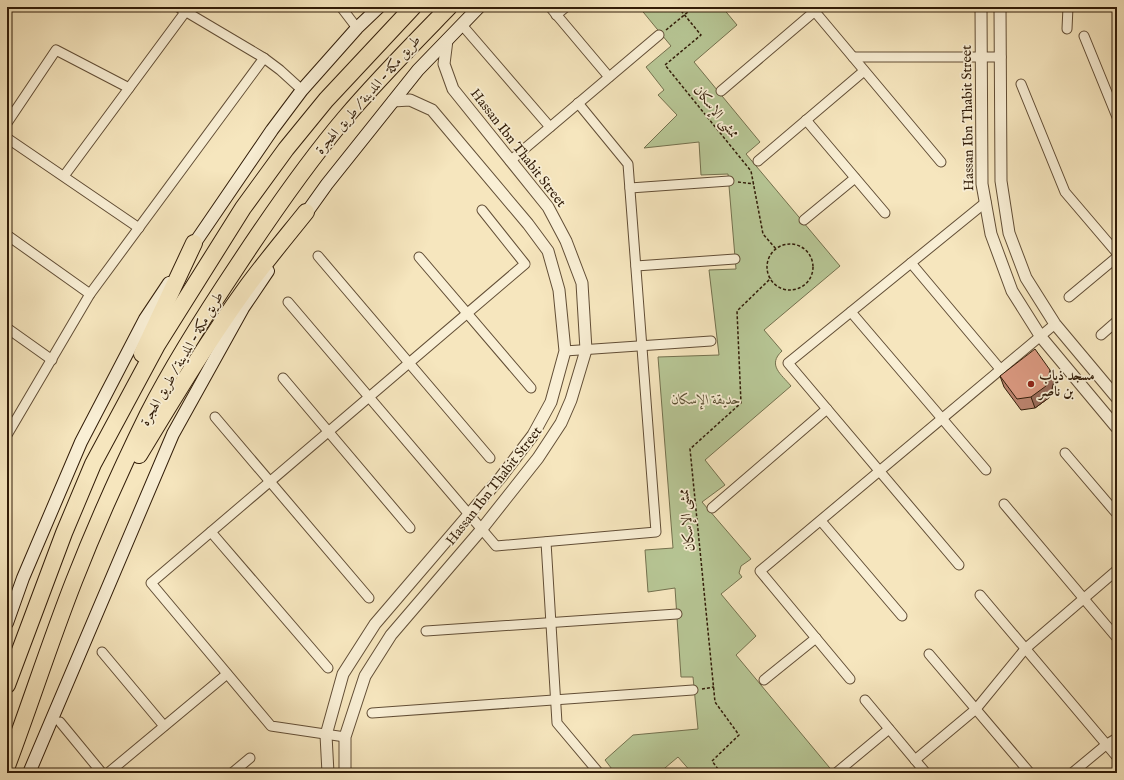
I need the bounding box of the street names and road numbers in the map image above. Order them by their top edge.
street label: طريق مكة - المدينة / طريق الهجرة [311,32,425,158]
street label: Hassan Ibn Thabit Street [958,45,978,191]
street label: ممشى الإسكان [688,82,743,143]
street label: Hassan Ibn Thabit Street [466,85,570,211]
street label: طريق مكة - المدينة / طريق الهجرة [136,289,228,429]
street label: Hassan Ibn Thabit Street [442,423,546,549]
street label: ممشى الإسكان [675,488,700,552]

